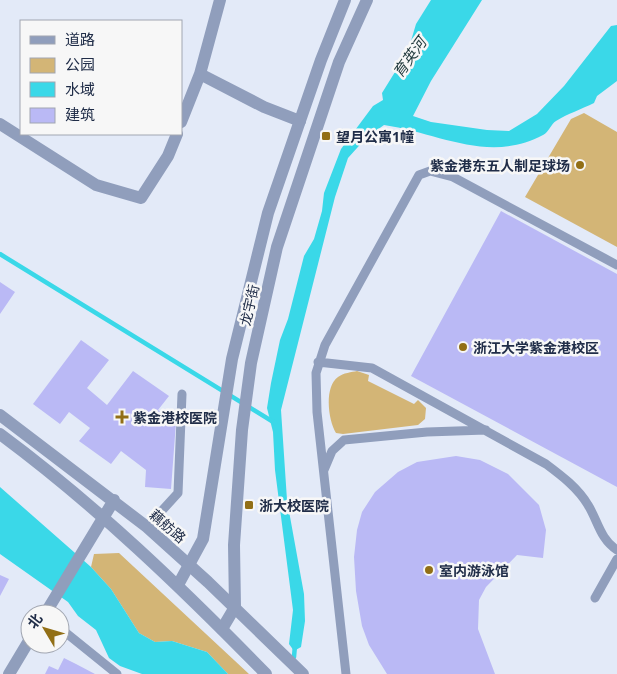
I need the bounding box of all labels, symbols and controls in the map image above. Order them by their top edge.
legend [20,20,182,135]
text: 道路 [65,29,95,49]
water label: 育英河 [388,30,432,81]
text: 公园 [65,54,95,74]
text: 水域 [65,79,95,99]
text: 建筑 [65,104,95,124]
place label: 望月公寓1幢 [336,127,414,146]
marker: 望月公寓1幢 [320,130,332,142]
place label: 紫金港东五人制足球场 [430,156,570,175]
marker: 紫金港东五人制足球场 [574,159,586,171]
street label: 龙宇街 [235,282,263,328]
place label: 浙江大学紫金港校区 [473,338,599,357]
marker: 浙江大学紫金港校区 [457,341,469,353]
place label: 紫金港校医院 [133,408,217,427]
marker: 紫金港校医院 [115,410,129,424]
place label: 浙大校医院 [259,496,329,515]
marker: 浙大校医院 [243,499,255,511]
street label: 藕舫路 [146,505,190,547]
place label: 室内游泳馆 [439,561,509,580]
marker: 室内游泳馆 [423,564,435,576]
north arrow [20,604,70,654]
text: 北 [23,609,46,632]

